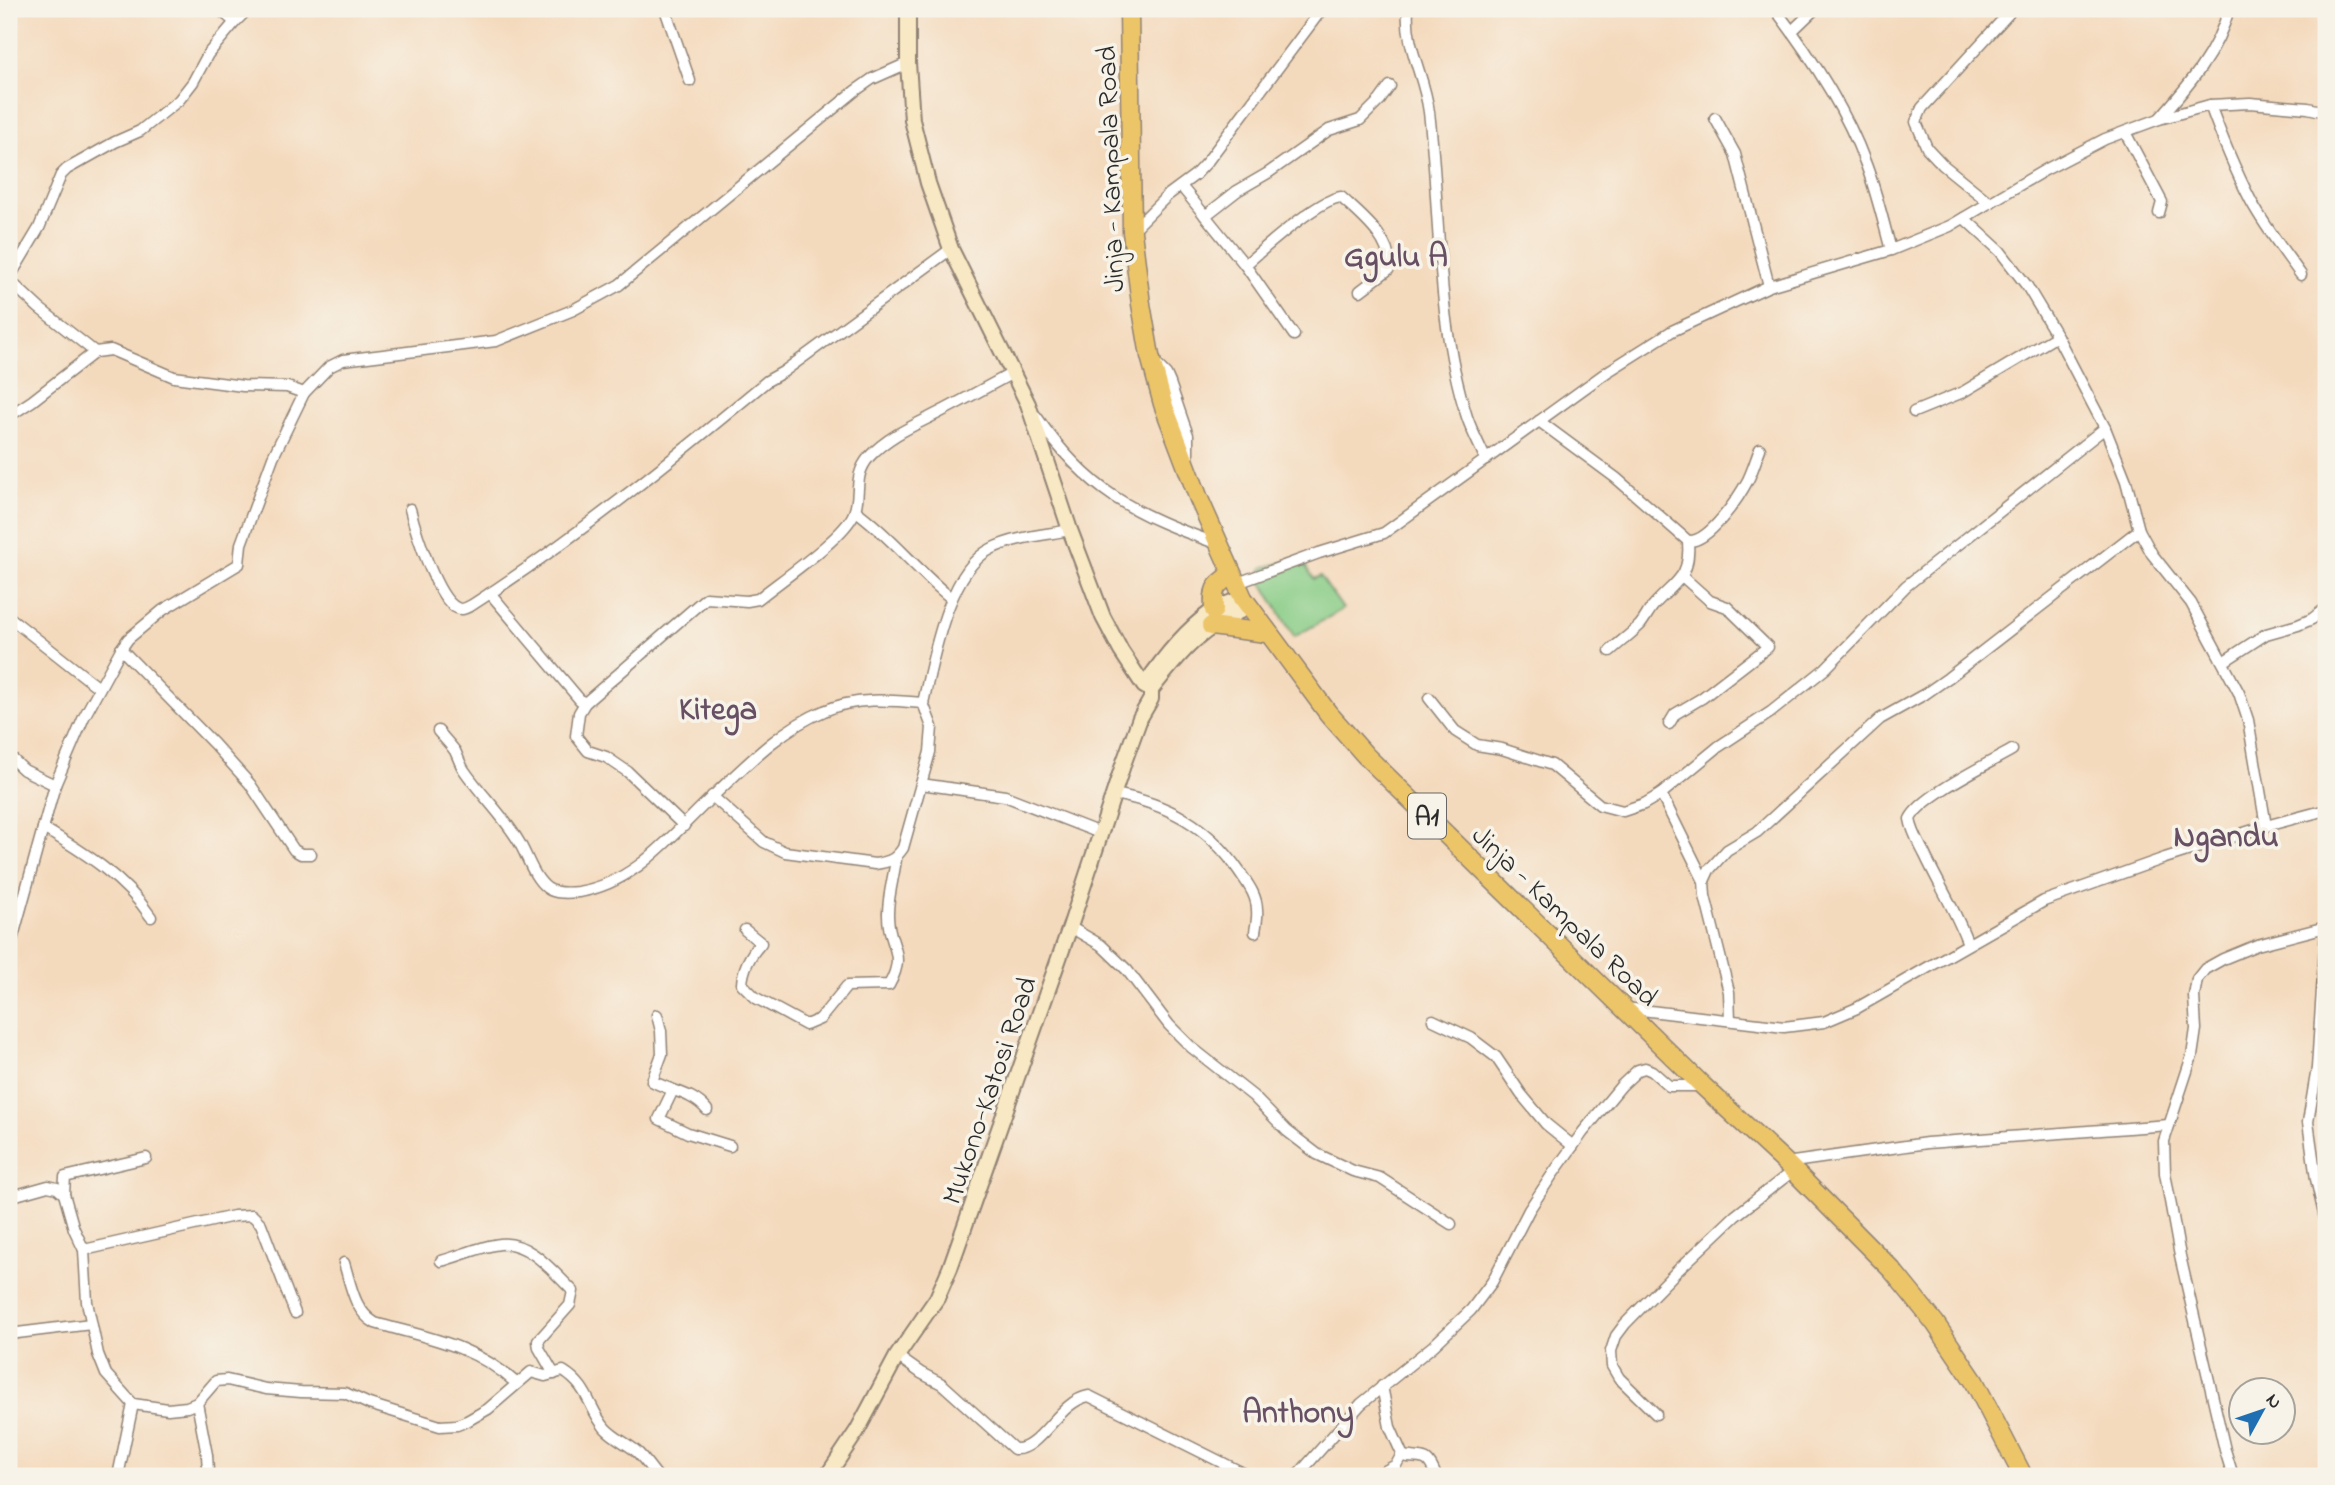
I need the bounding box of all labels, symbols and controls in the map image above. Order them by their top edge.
street label: Jinja - Kampala Road [1088,45,1137,293]
district label: Ggulu A [1344,235,1448,283]
district label: Kitega [679,688,757,736]
road number: A1 [1408,794,1446,838]
district label: Ngandu [2173,815,2279,863]
street label: Jinja - Kampala Road [1461,817,1667,1018]
street label: Mukono-Katosi Road [933,971,1050,1211]
north arrow [2226,1376,2296,1446]
text: N [2259,1388,2288,1415]
district label: Anthony [1242,1391,1354,1439]

